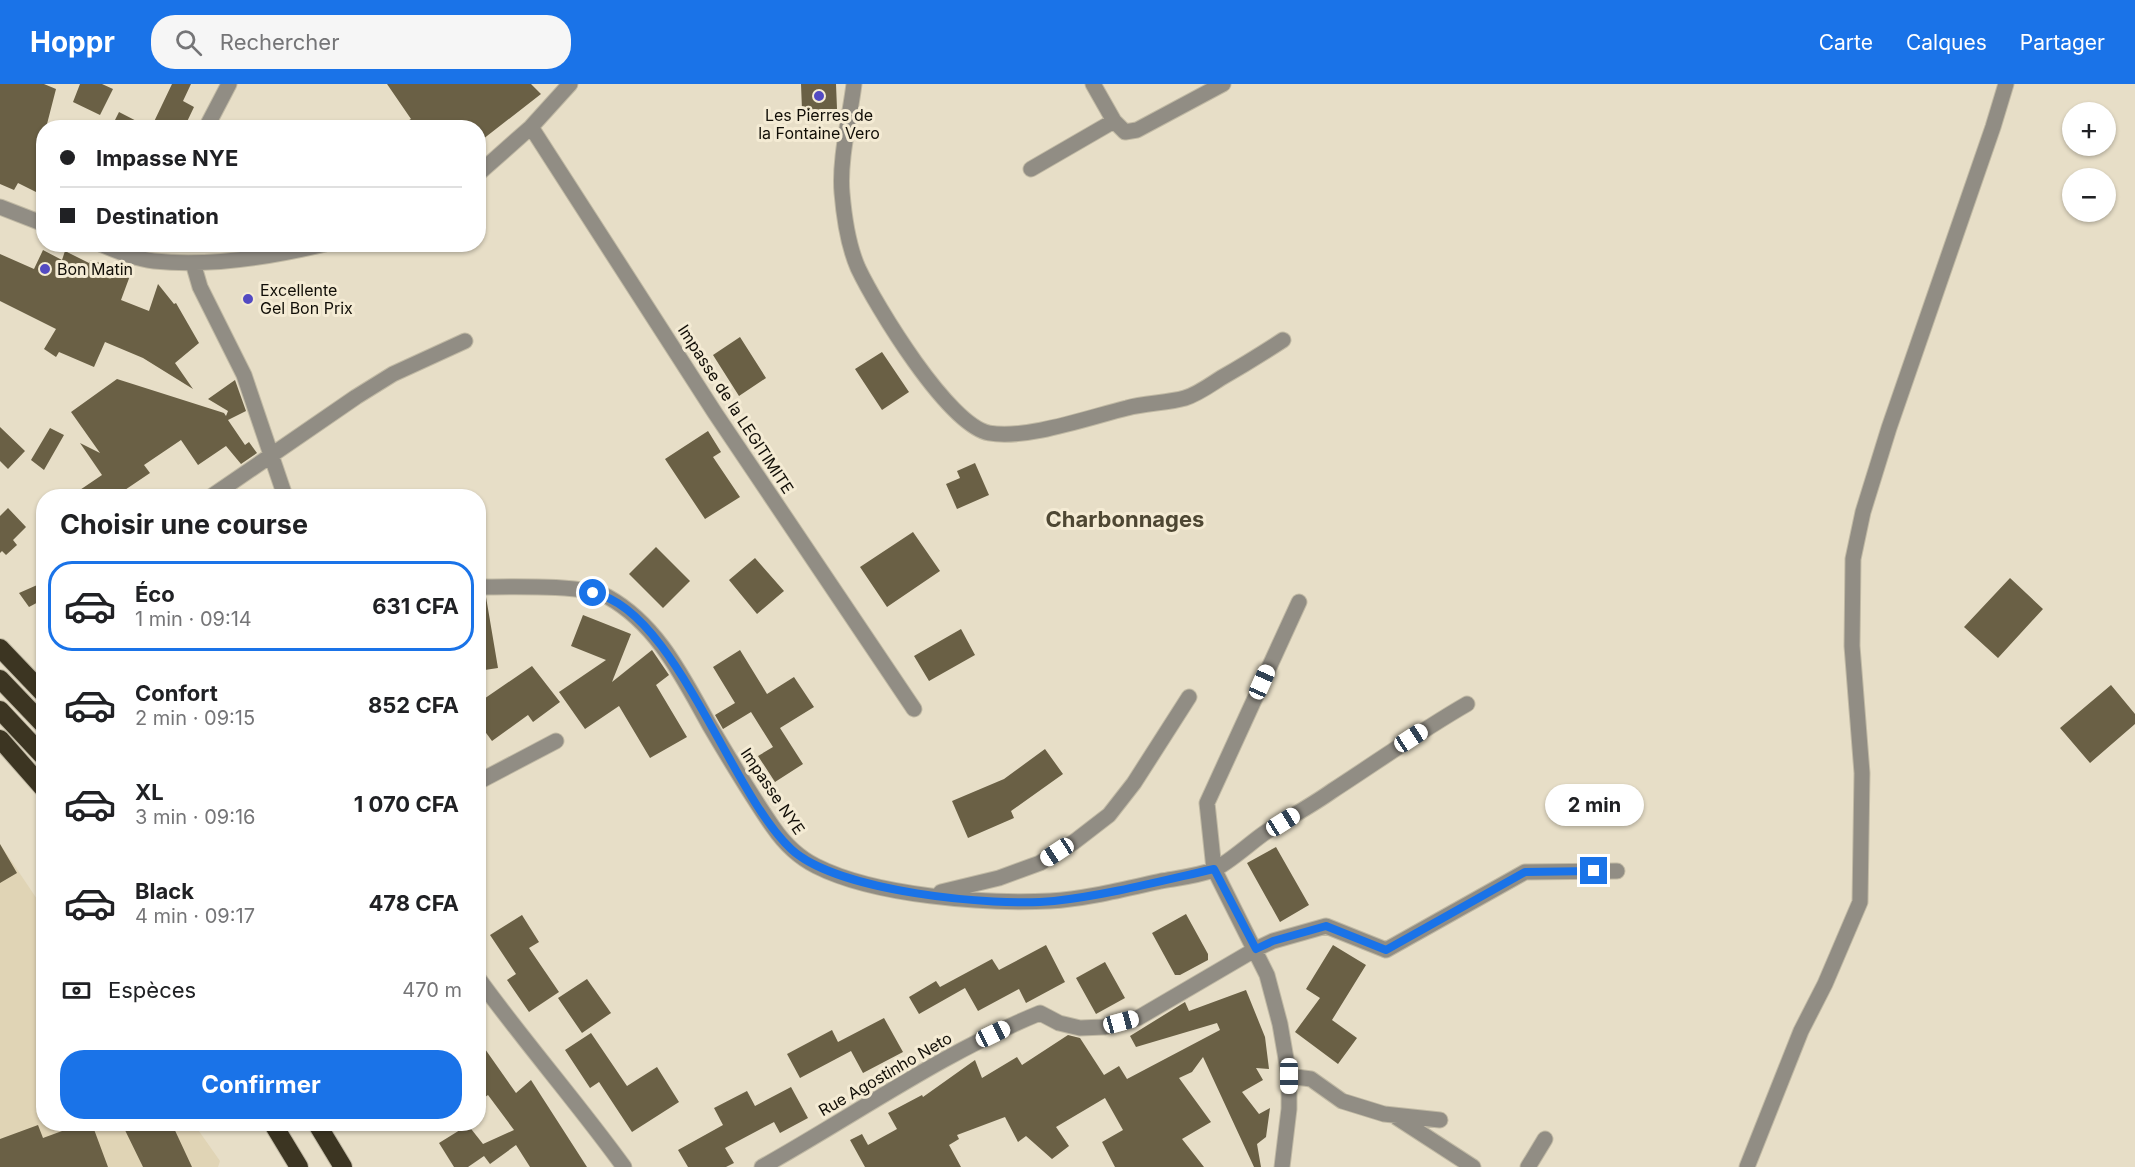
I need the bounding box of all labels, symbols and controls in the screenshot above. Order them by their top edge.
search box [151,15,571,69]
text: Hoppr [30,25,115,59]
icon: search [172,26,205,59]
text: Rechercher [220,29,339,55]
text: Carte [1819,30,1873,55]
text: Calques [1906,30,1987,55]
text: Partager [2020,30,2105,55]
marker: Les Pierres de la Fontaine Vero [812,89,826,103]
map controls [2062,102,2116,222]
button: + [2062,102,2116,156]
place label: Les Pierres de la Fontaine Vero [758,105,880,143]
text: Impasse NYE [96,145,238,171]
button: − [2062,168,2116,222]
text: Destination [96,203,219,229]
place label: Bon Matin [57,259,133,279]
marker: Bon Matin [38,262,52,276]
place label: Excellente Gel Bon Prix [260,280,353,318]
marker: Excellente Gel Bon Prix [241,292,255,306]
street label: Impasse de la LEGITIMITE [674,321,798,497]
district label: Charbonnages [1046,506,1204,532]
text: Choisir une course [60,508,308,541]
icon: car [63,579,117,633]
route start [579,579,606,606]
text: Éco [135,581,175,607]
text: 631 CFA [372,593,459,619]
text: 1 min · 09:14 [135,607,252,631]
car [1246,662,1278,702]
icon: car [63,678,117,732]
text: Confort [135,680,218,706]
text: 852 CFA [368,692,459,718]
text: 2 min · 09:15 [135,706,255,730]
car [1391,721,1431,755]
street label: Impasse NYE [737,744,809,838]
icon: car [63,777,117,831]
text: XL [135,779,164,805]
callout: 2 min [1544,784,1644,826]
text: 1 070 CFA [354,791,459,817]
text: 2 min [1568,793,1621,817]
text: 3 min · 09:16 [135,805,256,829]
car [1263,805,1303,839]
car [1037,835,1077,869]
route end [1580,857,1607,884]
icon: car [63,876,117,930]
text: Black [135,878,194,904]
text: 478 CFA [368,890,459,916]
text: 4 min · 09:17 [135,904,255,928]
icon: cash [60,974,93,1007]
text: Espèces [108,977,196,1003]
text: 470 m [402,978,462,1002]
car [1101,1009,1141,1035]
car [973,1018,1013,1050]
street label: Rue Agostinho Neto [815,1028,955,1120]
button: Confirmer [60,1050,462,1119]
car [1280,1058,1298,1094]

